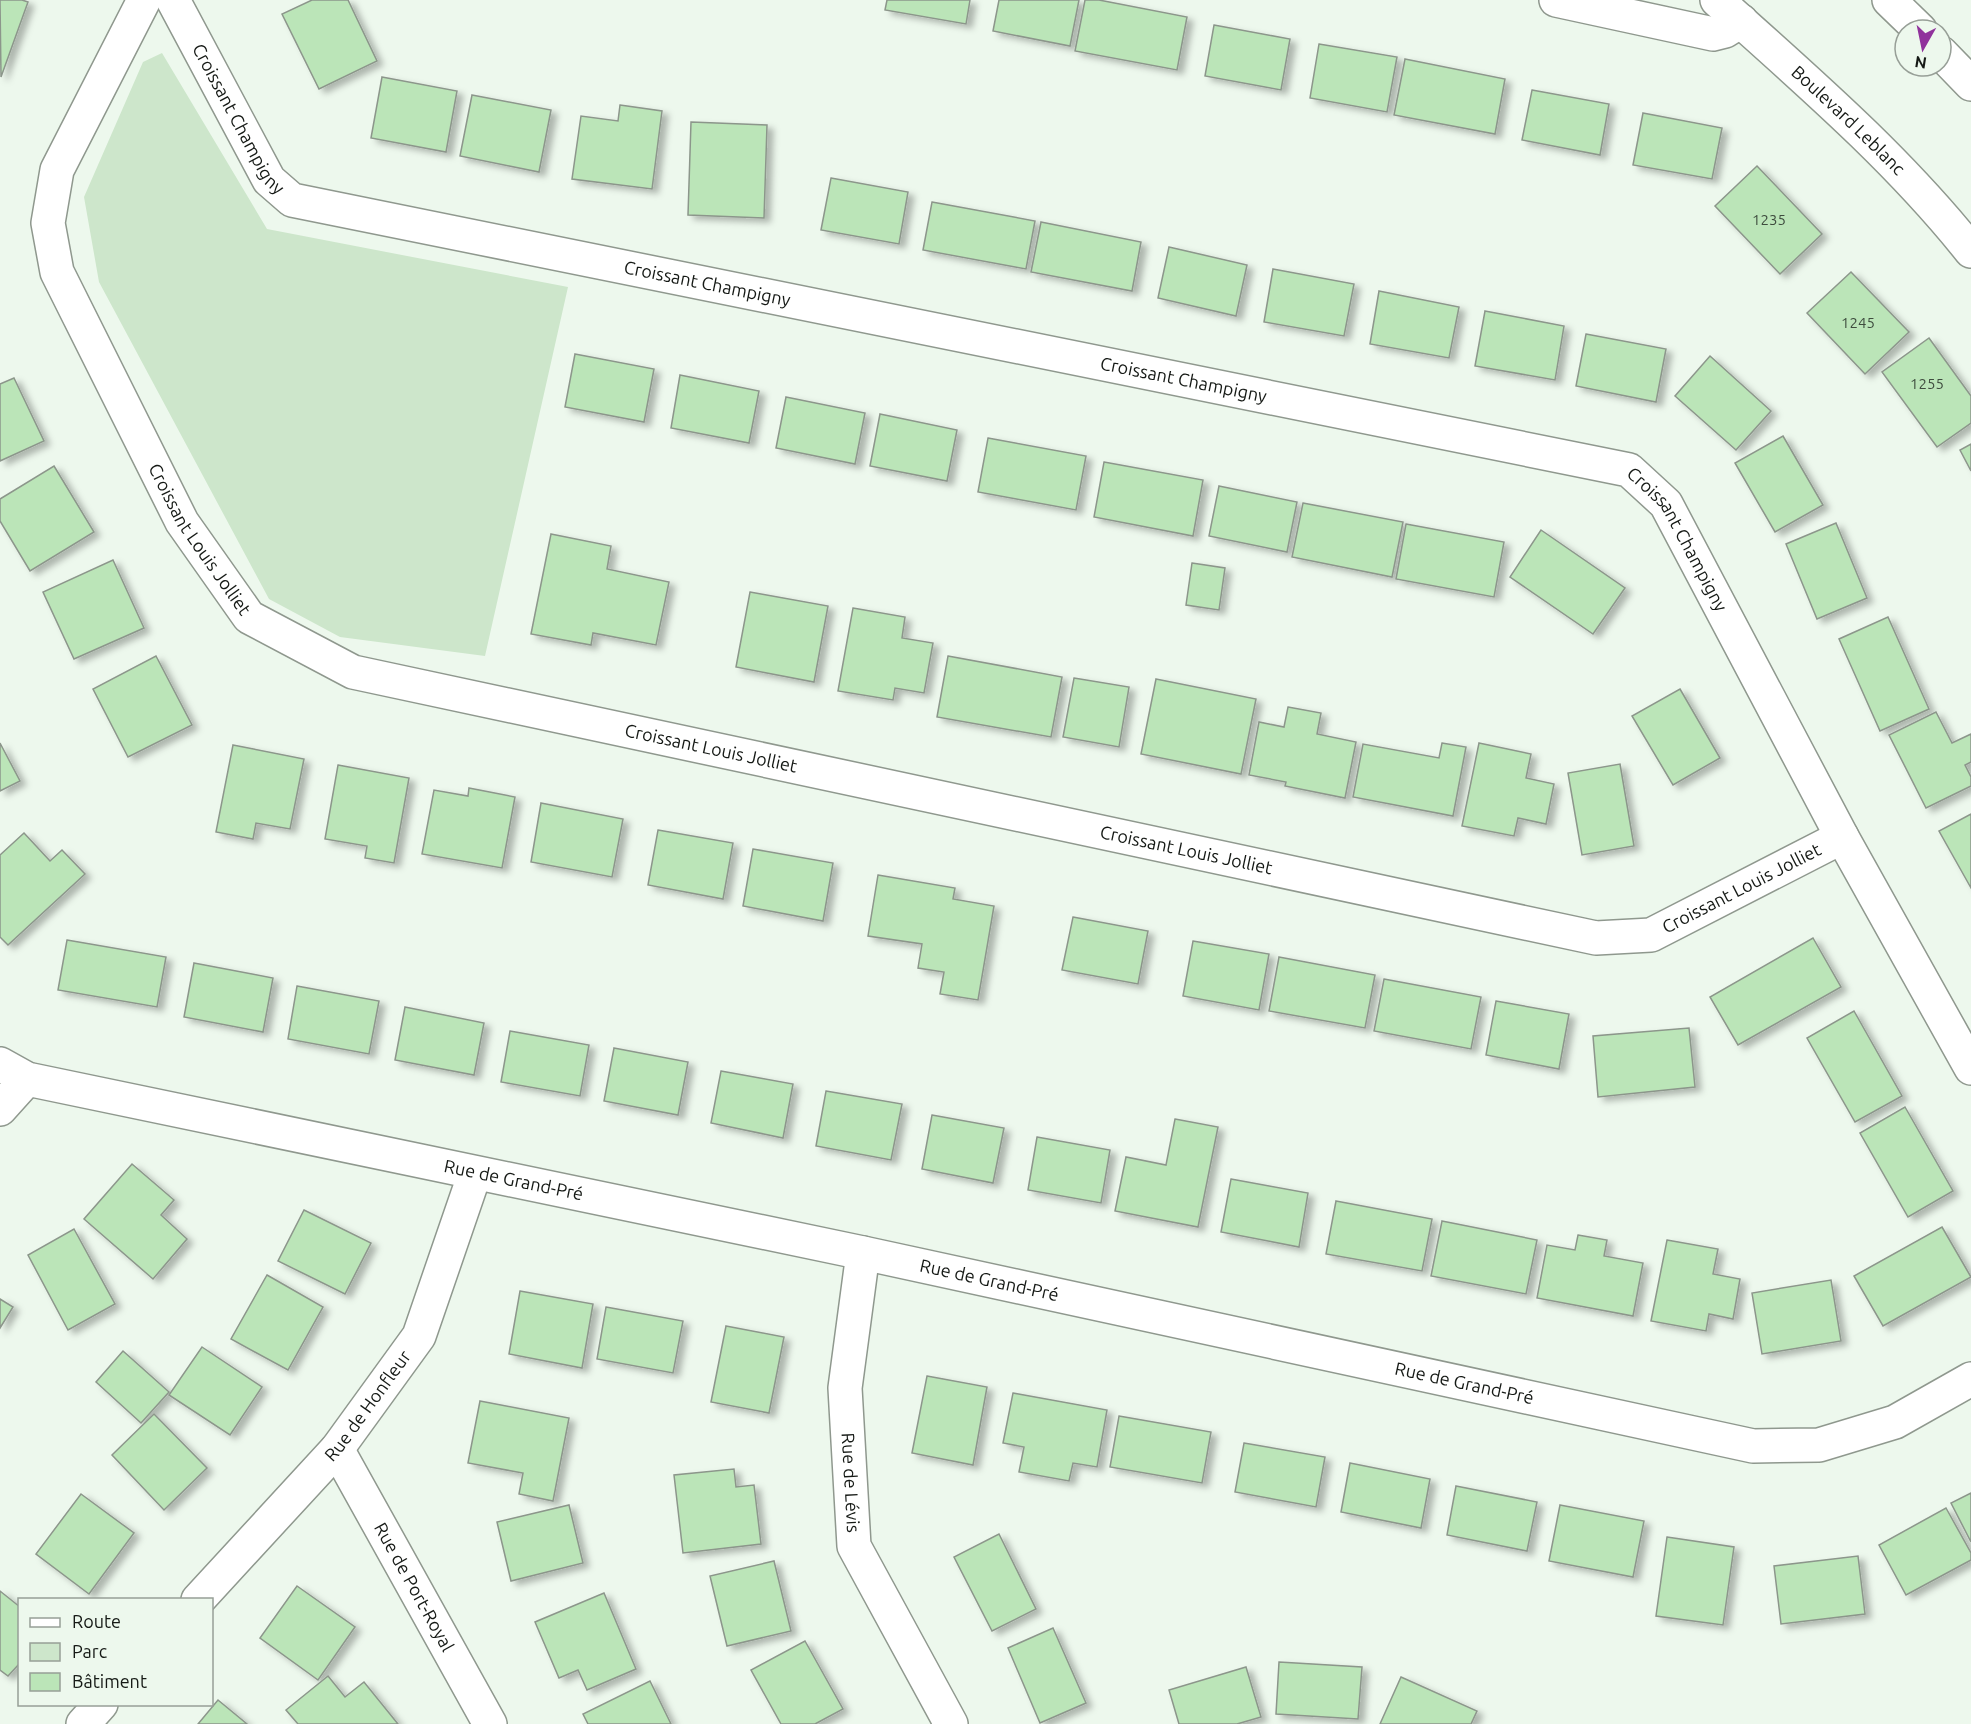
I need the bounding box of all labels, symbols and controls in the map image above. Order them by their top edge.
north arrow [1893,18,1953,78]
street label: Croissant Champigny [189,40,289,198]
text: N [1913,53,1928,73]
street label: Boulevard Leblanc [1788,61,1909,178]
house number: 1235 [1752,211,1786,228]
street label: Croissant Champigny [622,256,793,309]
house number: 1245 [1841,314,1875,331]
street label: Croissant Champigny [1099,352,1269,406]
house number: 1255 [1910,375,1944,392]
street label: Croissant Louis Jolliet [145,460,255,619]
street label: Croissant Champigny [1624,462,1732,615]
street label: Croissant Louis Jolliet [623,719,799,776]
street label: Croissant Louis Jolliet [1098,821,1274,877]
street label: Croissant Louis Jolliet [1658,839,1824,937]
street label: Rue de Grand-Pré [442,1155,585,1204]
street label: Rue de Grand-Pré [918,1255,1061,1304]
street label: Rue de Honfleur [320,1346,414,1465]
street label: Rue de Grand-Pré [1393,1358,1536,1407]
street label: Rue de Lévis [839,1432,864,1533]
street label: Rue de Port-Royal [371,1519,459,1655]
legend [18,1598,213,1706]
text: Route [72,1611,121,1631]
text: Parc [72,1641,107,1661]
text: Bâtiment [72,1671,147,1691]

